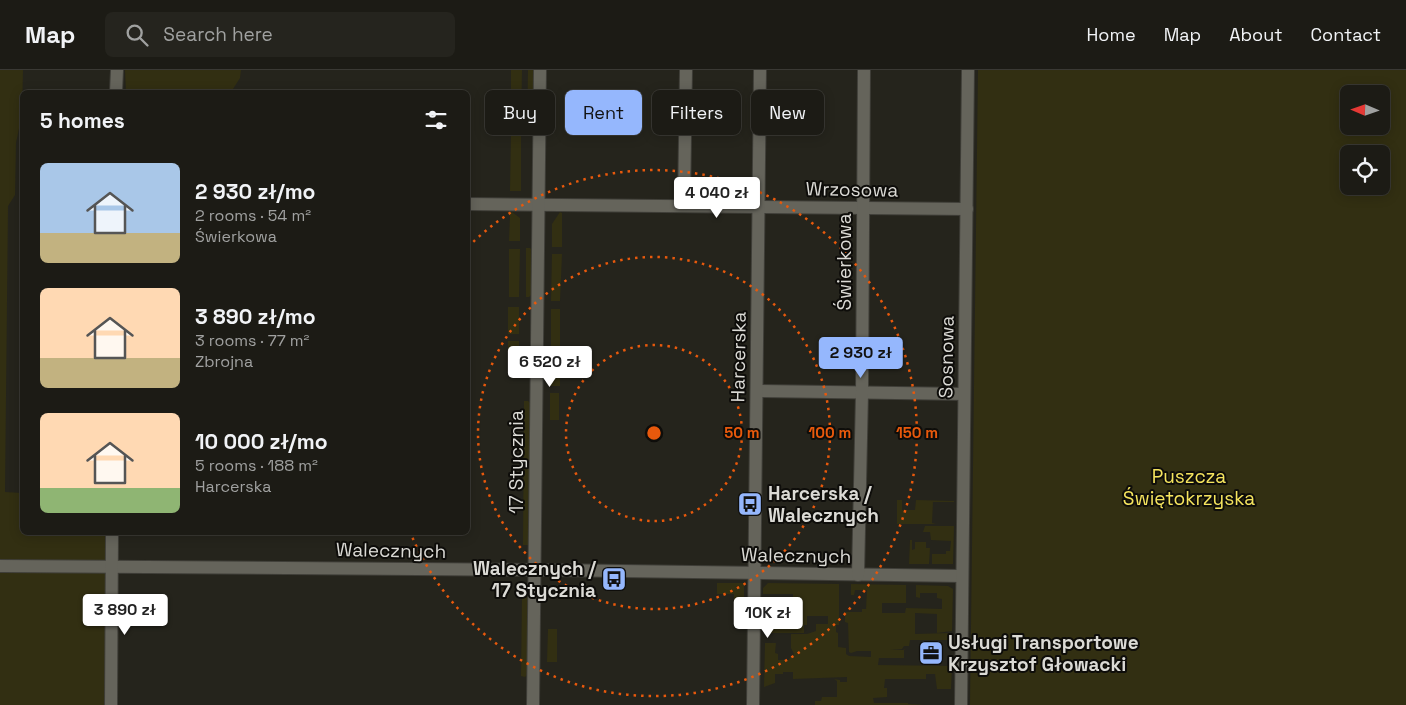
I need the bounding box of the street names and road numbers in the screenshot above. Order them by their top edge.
street label: Wrzosowa [805,176,899,203]
street label: Świerkowa [832,213,857,311]
street label: Harcerska [725,311,752,403]
street label: Sosnowa [933,315,960,399]
street label: 17 Stycznia [504,410,529,514]
street label: Walecznych [336,537,446,564]
street label: Walecznych [741,542,851,569]

